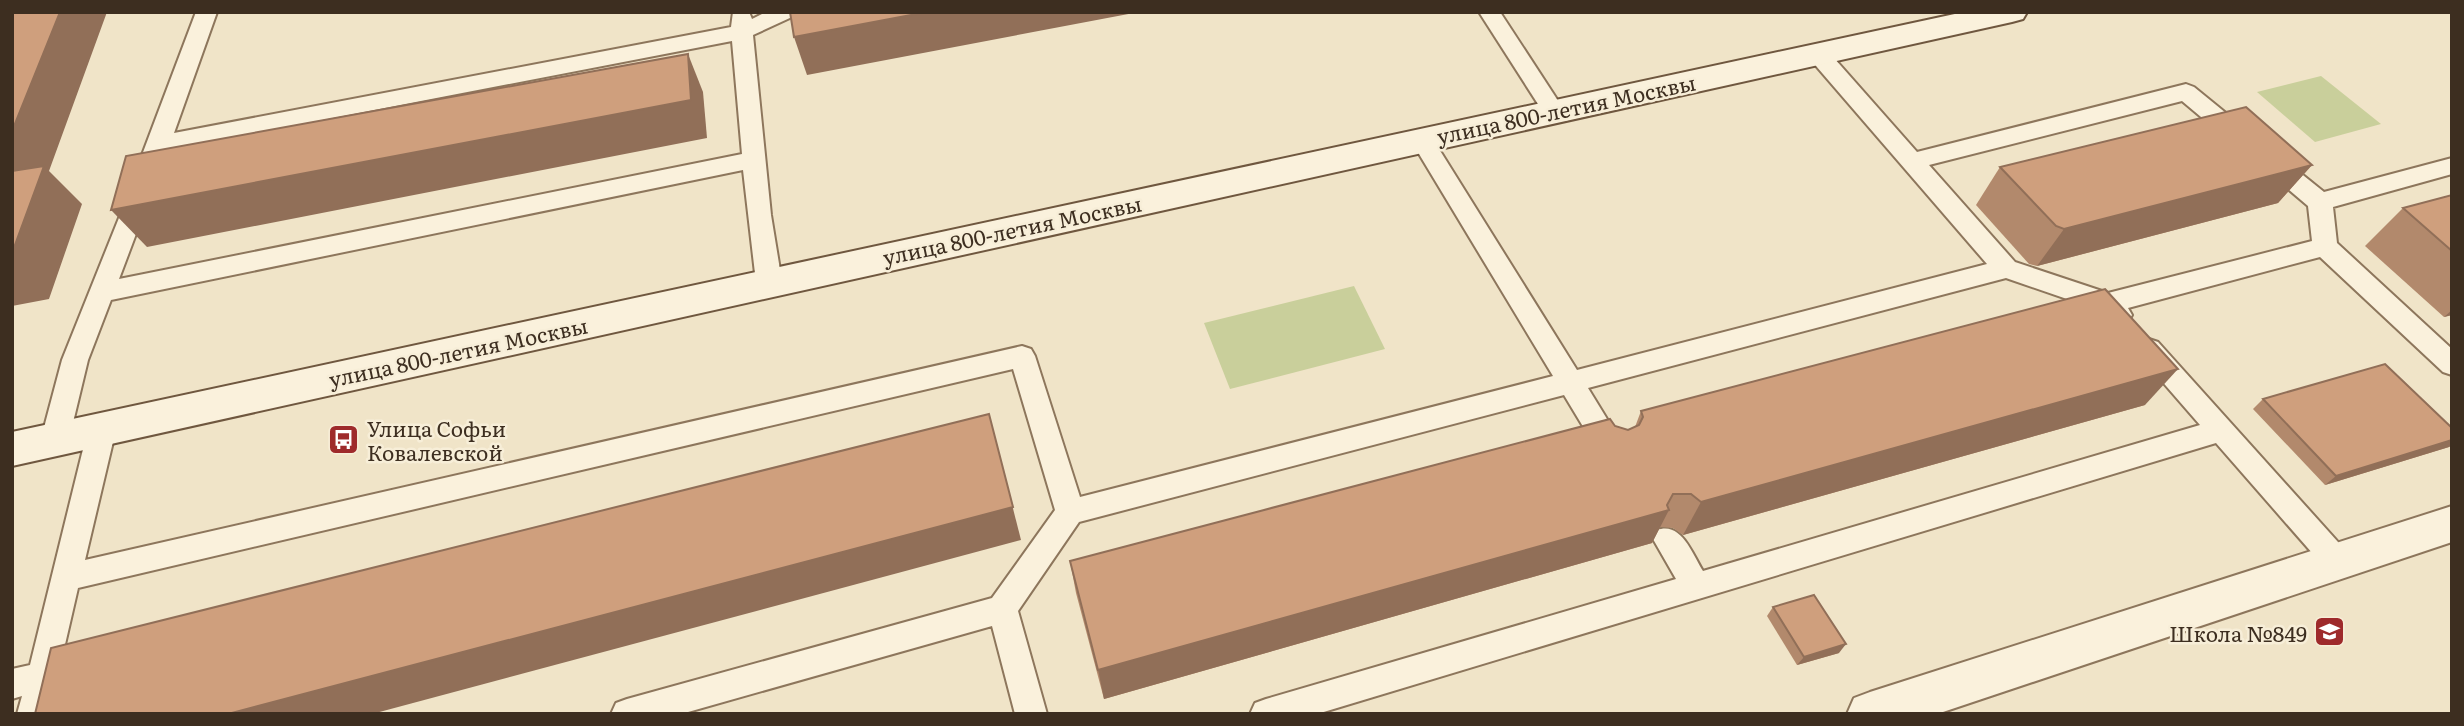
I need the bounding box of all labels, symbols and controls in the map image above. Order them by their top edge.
street label: улица 800-летия Москвы [1434,65,1698,151]
street label: улица 800-летия Москвы [880,186,1144,272]
street label: улица 800-летия Москвы [326,308,590,394]
place label: Улица Софьи Ковалевской [367,412,506,467]
bus stop icon: Улица Софьи Ковалевской [327,422,361,456]
school or university icon: Школа №849 [2313,615,2347,649]
place label: Школа №849 [2169,617,2307,648]

